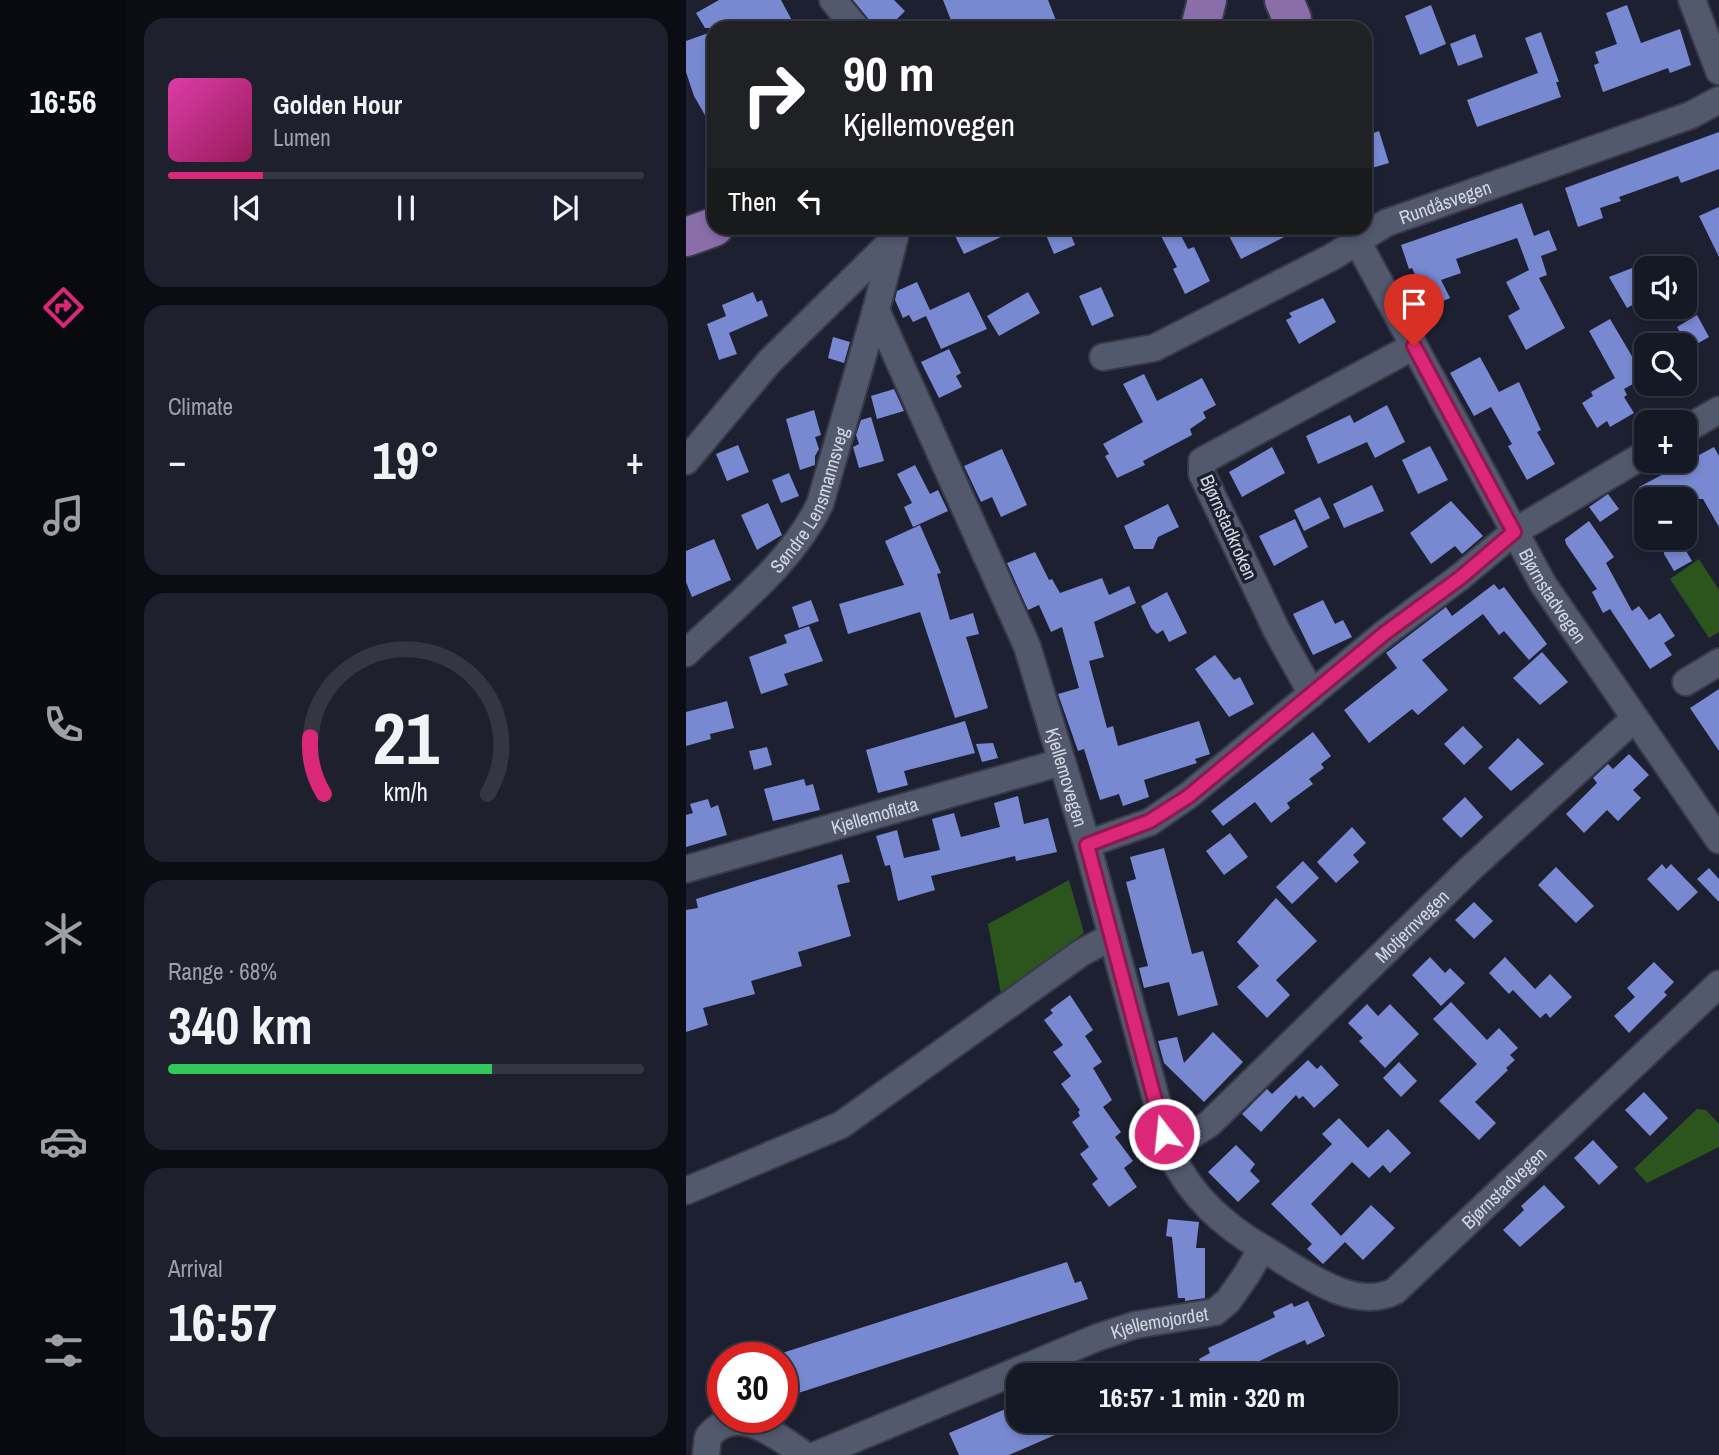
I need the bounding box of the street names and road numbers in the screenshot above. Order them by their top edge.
street label: Rundåsvegen [1395,174,1495,230]
street label: Søndre Lensmannsveg [764,424,855,578]
street label: Bjørnstadkroken [1194,470,1264,584]
street label: Bjørnstadvegen [1513,543,1593,648]
street label: Kjellemovegen [1039,724,1094,830]
street label: Kjellemoflata [828,791,921,840]
street label: Motjernvegen [1369,884,1455,968]
street label: Bjørnstadvegen [1456,1141,1552,1235]
street label: Kjellemojordet [1107,1300,1211,1345]

